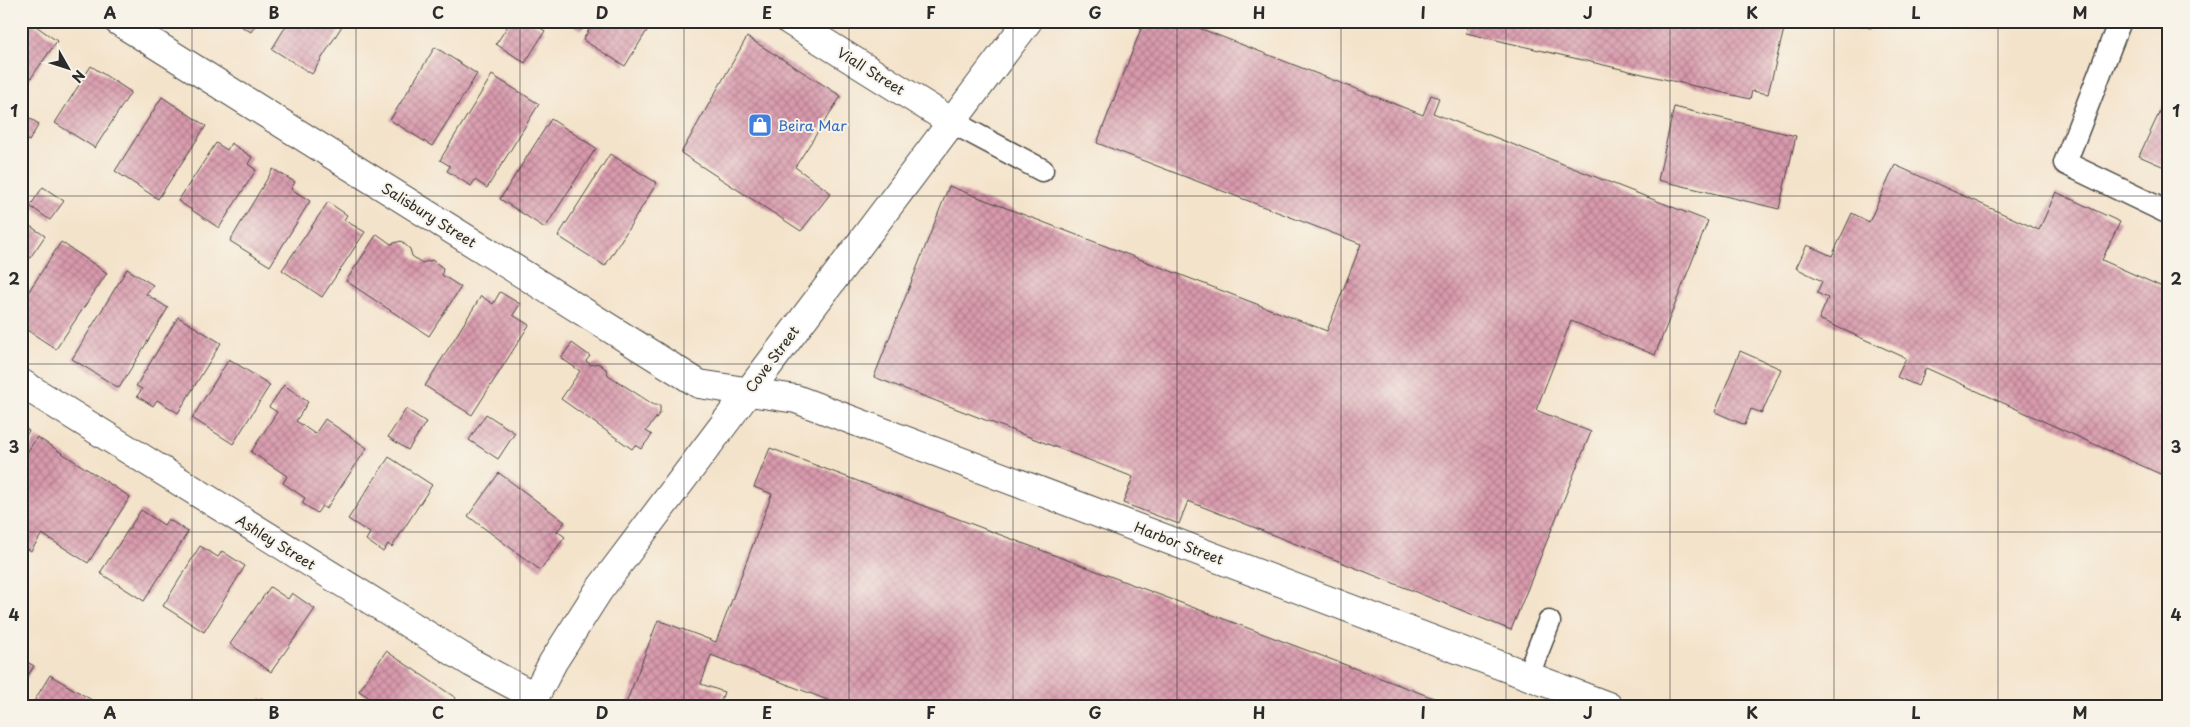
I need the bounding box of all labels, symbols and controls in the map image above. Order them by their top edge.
text: A [104,0,117,24]
text: B [269,0,280,24]
text: C [432,0,444,24]
text: D [596,0,608,24]
text: E [762,0,772,24]
text: F [926,0,936,24]
text: G [1088,0,1102,24]
text: H [1253,0,1265,24]
text: I [1420,0,1426,24]
text: J [1583,0,1593,24]
text: K [1746,0,1758,24]
text: L [1911,0,1921,24]
text: M [2072,0,2088,24]
north arrow [42,42,92,92]
street label: Viall Street [833,42,909,100]
text: N [67,66,90,87]
text: 1 [10,98,18,122]
text: 1 [2172,98,2180,122]
shop icon: Beira Mar [747,112,773,138]
place label: Beira Mar [778,115,847,136]
street label: Salisbury Street [378,177,481,253]
text: 2 [8,266,20,290]
text: 2 [2170,266,2182,290]
street label: Cove Street [740,321,804,397]
text: 3 [9,434,19,458]
text: 3 [2171,434,2181,458]
street label: Ashley Street [232,509,320,575]
street label: Harbor Street [1131,516,1227,570]
text: 4 [9,602,20,626]
text: 4 [2171,602,2182,626]
text: A [104,700,117,724]
text: B [269,700,280,724]
text: C [432,700,444,724]
text: D [596,700,608,724]
text: E [762,700,772,724]
text: F [926,700,936,724]
text: G [1088,700,1102,724]
text: H [1253,700,1265,724]
text: I [1420,700,1426,724]
text: J [1583,700,1593,724]
text: K [1746,700,1758,724]
text: L [1911,700,1921,724]
text: M [2072,700,2088,724]

